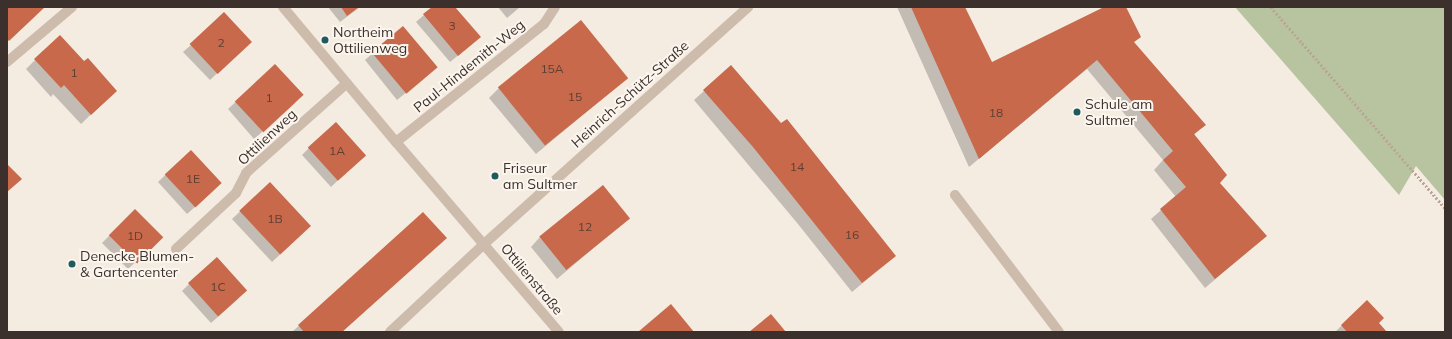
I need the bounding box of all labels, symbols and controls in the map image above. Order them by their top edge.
street label: Paul-Hindemith-Weg [410,16,528,116]
house number: 3 [448,19,456,33]
place label: Northeim Ottilienweg [333,24,407,56]
marker: Northeim Ottilienweg [320,35,330,45]
house number: 2 [217,36,225,50]
street label: Heinrich-Schütz-Straße [568,37,692,151]
house number: 15A [540,62,564,76]
house number: 1 [70,66,78,80]
house number: 15 [568,90,582,104]
house number: 1 [265,91,273,105]
place label: Schule am Sultmer [1085,96,1152,128]
street label: Ottilienweg [234,106,300,168]
house number: 18 [989,106,1003,120]
marker: Schule am Sultmer [1072,107,1082,117]
house number: 1A [329,144,345,158]
place label: Friseur am Sultmer [503,160,577,192]
house number: 14 [790,160,804,174]
marker: Friseur am Sultmer [490,171,500,181]
house number: 1E [186,172,200,186]
house number: 1B [267,212,283,226]
house number: 12 [578,220,592,234]
house number: 16 [845,228,859,242]
house number: 1D [127,229,143,243]
street label: Ottilienstraße [497,240,567,318]
place label: Denecke Blumen- & Gartencenter [80,248,194,280]
marker: Denecke Blumen- & Gartencenter [67,259,77,269]
house number: 1C [210,280,226,294]

